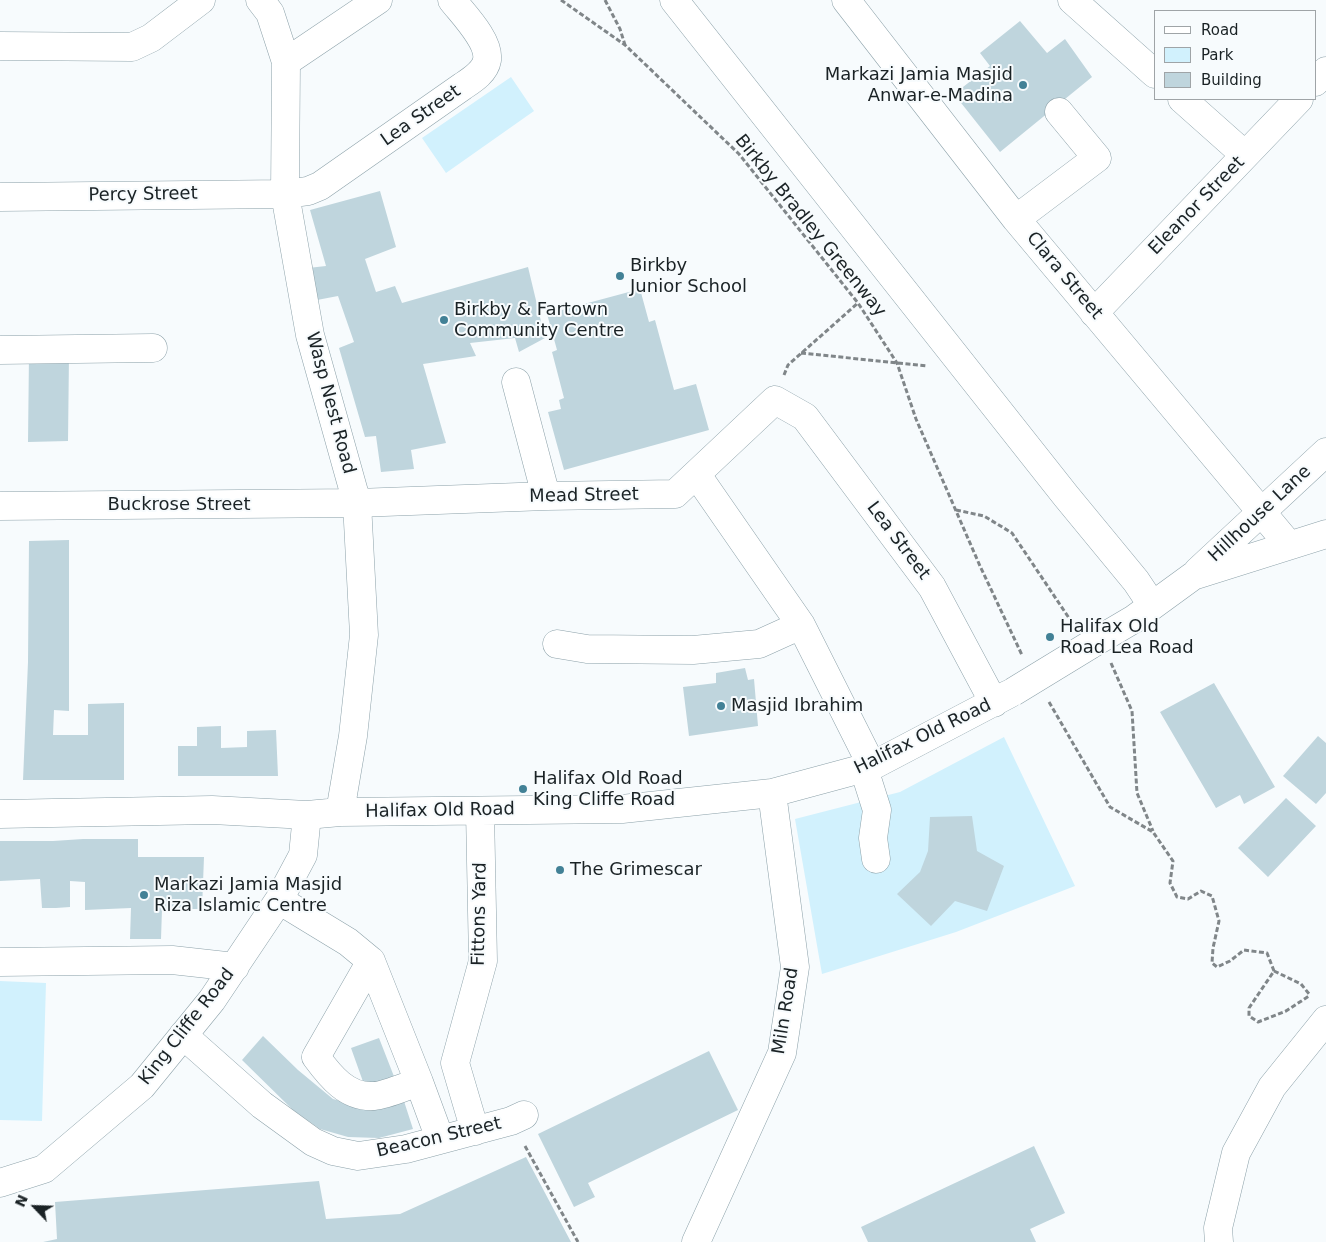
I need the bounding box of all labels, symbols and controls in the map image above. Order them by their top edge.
legend [1154,10,1316,100]
text: Road [1201,21,1239,39]
text: Park [1201,46,1233,64]
place label: Markazi Jamia Masjid Anwar-e-Madina [825,64,1013,106]
text: Building [1201,71,1262,89]
marker: Markazi Jamia Masjid Anwar-e-Madina [1017,79,1029,91]
street label: Lea Street [377,81,465,151]
street label: Birkby Bradley Greenway [730,130,890,322]
street label: Eleanor Street [1145,152,1249,260]
street label: Percy Street [88,183,198,207]
street label: Clara Street [1021,228,1107,324]
place label: Birkby Junior School [630,255,747,298]
marker: Birkby Junior School [614,270,626,282]
place label: Birkby & Fartown Community Centre [454,299,624,342]
marker: Birkby & Fartown Community Centre [438,314,450,326]
street label: Wasp Nest Road [301,330,359,476]
street label: Hillhouse Lane [1204,461,1316,567]
street label: Mead Street [529,484,639,508]
street label: Buckrose Street [108,494,250,516]
street label: Lea Street [862,498,934,584]
place label: Halifax Old Road Lea Road [1060,616,1194,659]
marker: Halifax Old Road Lea Road [1044,631,1056,643]
street label: Halifax Old Road [851,694,995,780]
place label: Masjid Ibrahim [731,695,863,717]
marker: Masjid Ibrahim [715,700,727,712]
place label: Halifax Old Road King Cliffe Road [533,768,683,811]
marker: Halifax Old Road King Cliffe Road [517,783,529,795]
street label: Halifax Old Road [365,799,515,823]
place label: The Grimescar [570,859,702,881]
street label: Fittons Yard [468,862,492,966]
marker: The Grimescar [554,864,566,876]
place label: Markazi Jamia Masjid Riza Islamic Centre [154,874,342,916]
marker: Markazi Jamia Masjid Riza Islamic Centre [138,889,150,901]
street label: King Cliffe Road [135,964,239,1090]
street label: Miln Road [768,966,804,1056]
street label: Beacon Street [375,1113,503,1163]
north arrow [10,1182,60,1232]
text: N [12,1192,31,1210]

